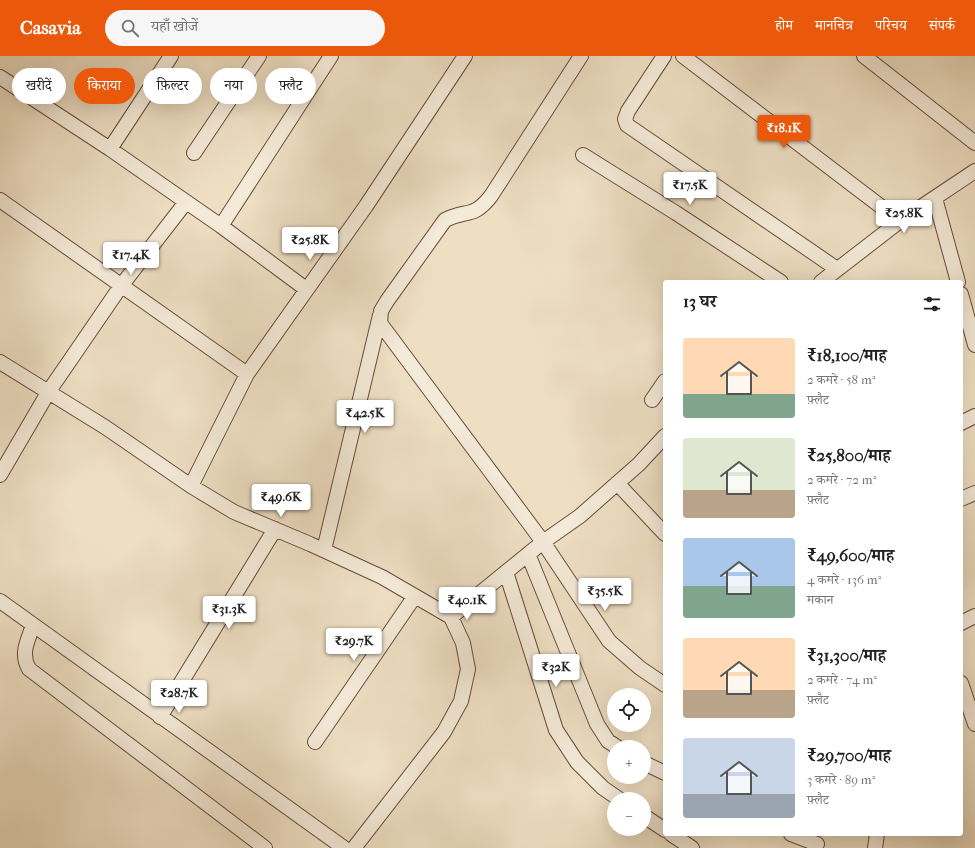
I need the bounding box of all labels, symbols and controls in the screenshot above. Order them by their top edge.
search box [105,10,385,46]
text: Casavia [20,17,81,39]
icon: search [119,17,141,39]
text: यहाँ खोजें [151,17,198,35]
text: होम [775,17,793,34]
text: मानचित्र [815,17,853,34]
text: परिचय [875,17,907,34]
text: संपर्क [929,17,955,34]
chip: खरीदें [12,68,66,104]
chip: किराया [74,68,135,104]
chip: फ़िल्टर [143,68,202,104]
chip: नया [210,68,257,104]
chip: फ़्लैट [265,68,316,104]
pin: ₹18.1K [751,115,817,149]
text: ₹18.1K [766,120,802,135]
pin: ₹17.5K [657,172,723,206]
text: ₹17.5K [672,177,708,192]
pin: ₹25.8K [871,200,937,234]
text: ₹25.8K [885,205,923,220]
pin: ₹25.8K [277,227,343,261]
text: ₹25.8K [291,232,329,247]
pin: ₹17.4K [98,242,164,276]
text: ₹17.4K [112,247,150,262]
text: 13 घर [683,291,717,311]
icon: filters [921,293,943,315]
text: ₹18,100/माह [807,345,887,365]
icon: home [715,354,763,402]
text: 2 कमरे · 58 m² [807,372,875,387]
text: फ़्लैट [807,392,829,407]
pin: ₹42.5K [332,400,398,434]
text: ₹42.5K [346,405,384,420]
text: ₹25,800/माह [807,445,891,465]
icon: home [715,454,763,502]
text: 2 कमरे · 72 m² [807,472,876,487]
pin: ₹49.6K [248,484,314,518]
text: ₹49.6K [261,489,301,504]
text: फ़्लैट [807,492,829,507]
text: ₹49,600/माह [807,545,894,565]
icon: home [715,554,763,602]
text: 4 कमरे · 136 m² [807,572,881,587]
pin: ₹35.5K [572,578,638,612]
text: ₹35.5K [587,583,623,598]
pin: ₹40.1K [434,587,500,621]
text: ₹40.1K [448,592,486,607]
text: मकान [807,592,833,607]
pin: ₹31.3K [196,596,262,630]
text: ₹31.3K [212,601,246,616]
pin: ₹29.7K [321,628,387,662]
text: ₹29.7K [335,633,373,648]
text: ₹31,300/माह [807,645,886,665]
pin: ₹32K [532,654,580,688]
icon: home [715,654,763,702]
text: ₹32K [542,659,570,674]
text: 2 कमरे · 74 m² [807,672,877,687]
pin: ₹28.7K [146,680,212,714]
text: ₹28.7K [160,685,198,700]
map controls [607,688,651,836]
button: locate [607,688,651,732]
text: फ़्लैट [807,692,829,707]
button: + [607,740,651,784]
text: ₹29,700/माह [807,745,891,765]
icon: home [715,754,763,802]
text: 3 कमरे · 89 m² [807,772,875,787]
button: − [607,792,651,836]
text: फ़्लैट [807,792,829,807]

